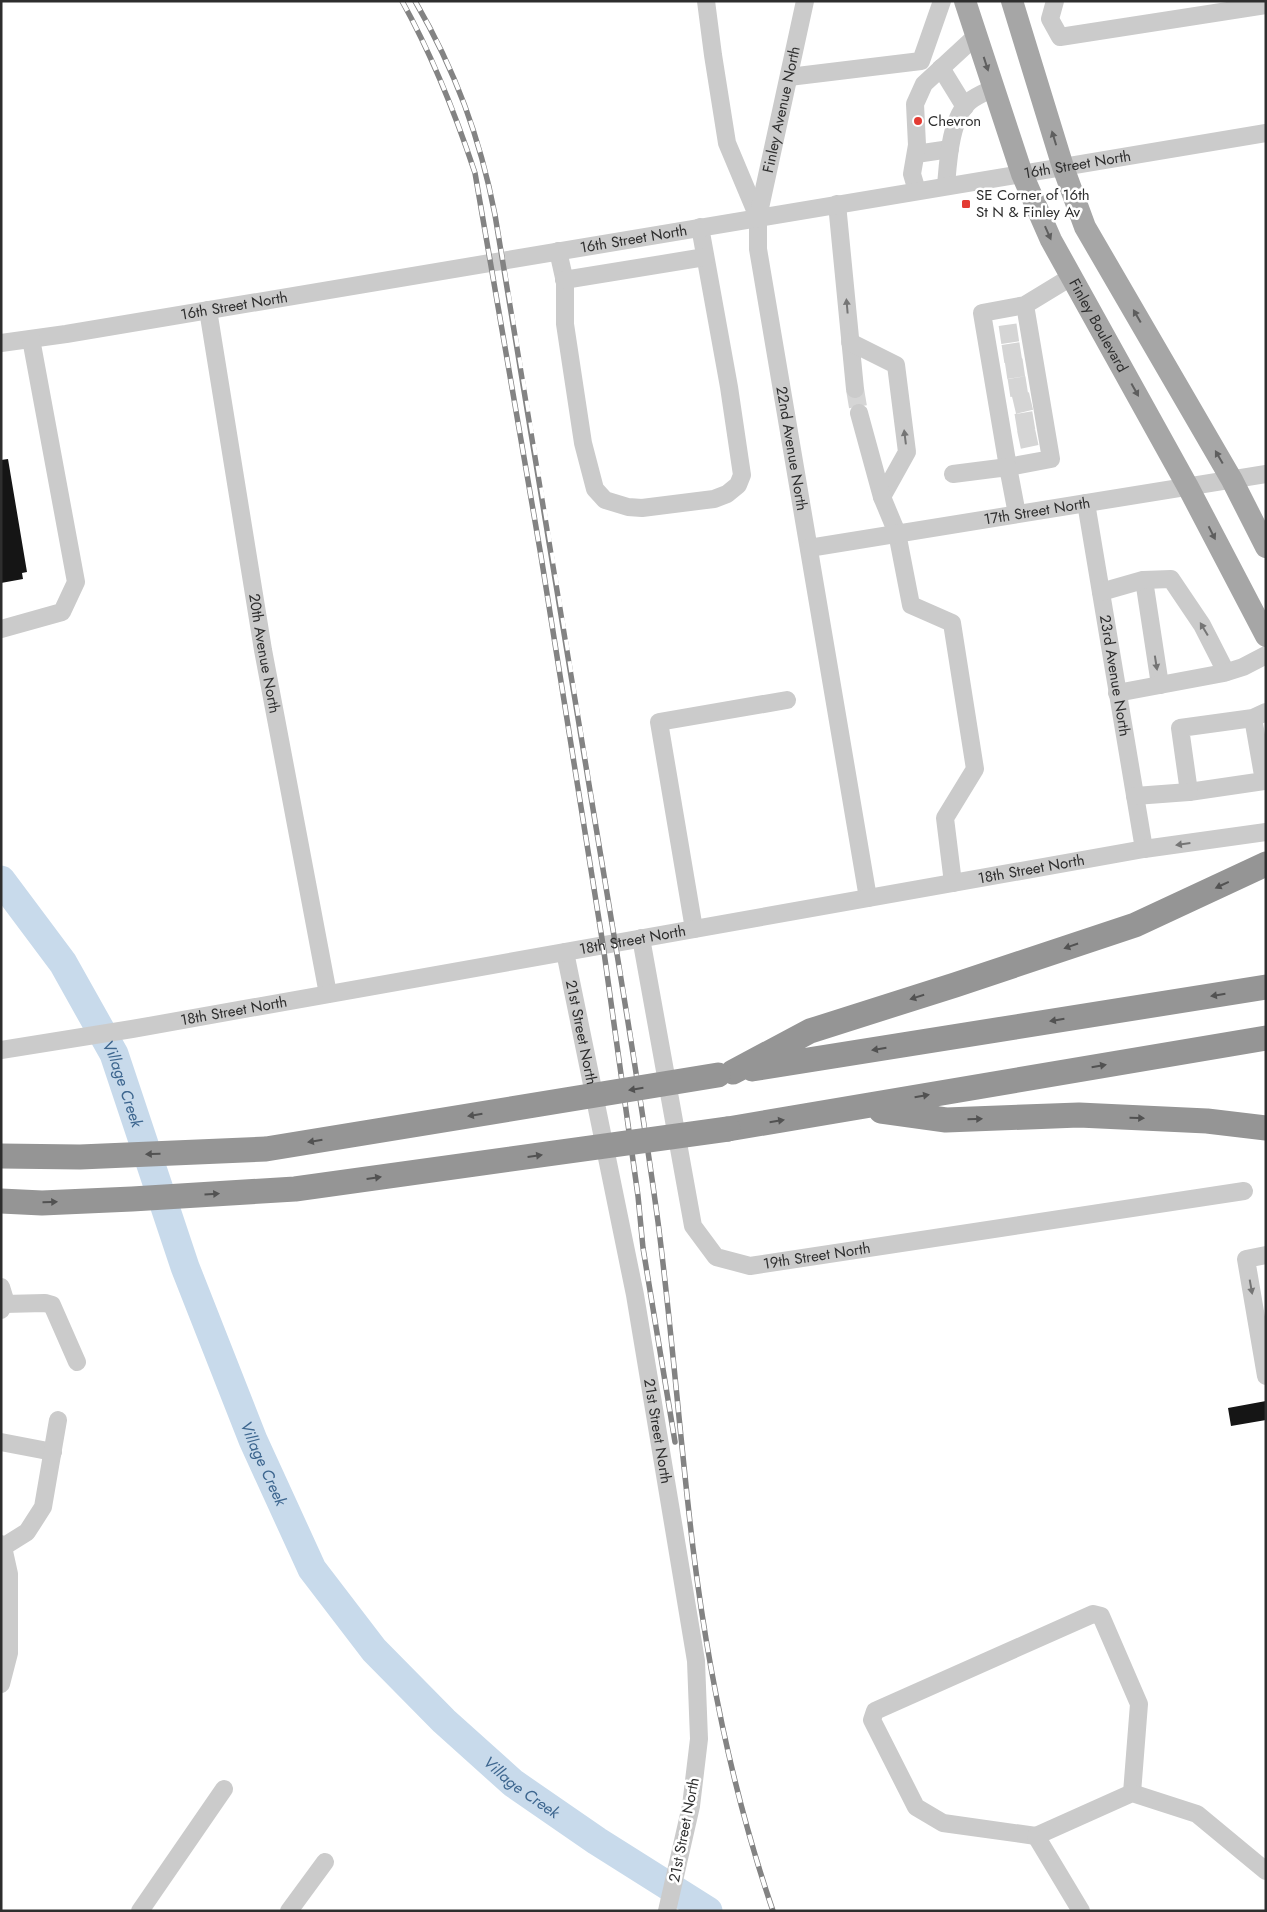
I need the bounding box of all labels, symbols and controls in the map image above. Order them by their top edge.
street label: Finley Avenue North [757,44,806,175]
one-way arrow [982,57,990,72]
place label: Chevron [928,110,981,132]
marker: Chevron [912,115,924,127]
one-way arrow [1049,131,1057,146]
street label: 16th Street North [1022,145,1133,184]
place label: SE Corner of 16th St N & Finley Av [976,184,1090,223]
marker: SE Corner of 16th St N & Finley Av [960,198,972,210]
street label: 16th Street North [578,219,689,259]
one-way arrow [1044,226,1052,240]
street label: Finley Boulevard [1063,275,1133,376]
street label: 16th Street North [179,286,289,326]
one-way arrow [843,298,851,314]
one-way arrow [1133,310,1142,323]
street label: 22nd Avenue North [770,384,813,512]
one-way arrow [1130,384,1139,397]
one-way arrow [901,429,909,445]
one-way arrow [1214,450,1223,463]
street label: 17th Street North [982,492,1092,531]
one-way arrow [1208,526,1216,540]
street label: 20th Avenue North [243,592,286,715]
street label: 23rd Avenue North [1094,613,1136,738]
one-way arrow [1199,622,1208,635]
one-way arrow [1153,655,1161,671]
one-way arrow [1174,840,1190,848]
street label: 18th Street North [976,849,1086,889]
one-way arrow [1214,880,1229,889]
street label: 18th Street North [577,920,687,960]
one-way arrow [1064,943,1079,950]
street label: 21st Street North [560,978,603,1087]
street label: 18th Street North [179,991,289,1031]
one-way arrow [1209,991,1225,999]
one-way arrow [910,994,925,1002]
one-way arrow [1049,1017,1065,1025]
water label: Village Creek [97,1036,149,1131]
one-way arrow [871,1045,887,1053]
one-way arrow [1092,1062,1108,1070]
one-way arrow [627,1085,643,1093]
one-way arrow [914,1092,930,1100]
one-way arrow [467,1111,483,1119]
one-way arrow [1129,1114,1145,1122]
one-way arrow [967,1115,983,1123]
one-way arrow [769,1116,785,1124]
one-way arrow [307,1137,323,1145]
one-way arrow [145,1150,161,1158]
one-way arrow [527,1152,543,1160]
one-way arrow [366,1174,382,1182]
one-way arrow [205,1190,221,1198]
one-way arrow [42,1198,58,1206]
street label: 19th Street North [762,1237,872,1275]
one-way arrow [1247,1279,1255,1295]
street label: 21st Street North [638,1377,677,1485]
water label: Village Creek [235,1418,293,1510]
water label: Village Creek [479,1750,565,1824]
street label: 21st Street North [663,1776,705,1884]

